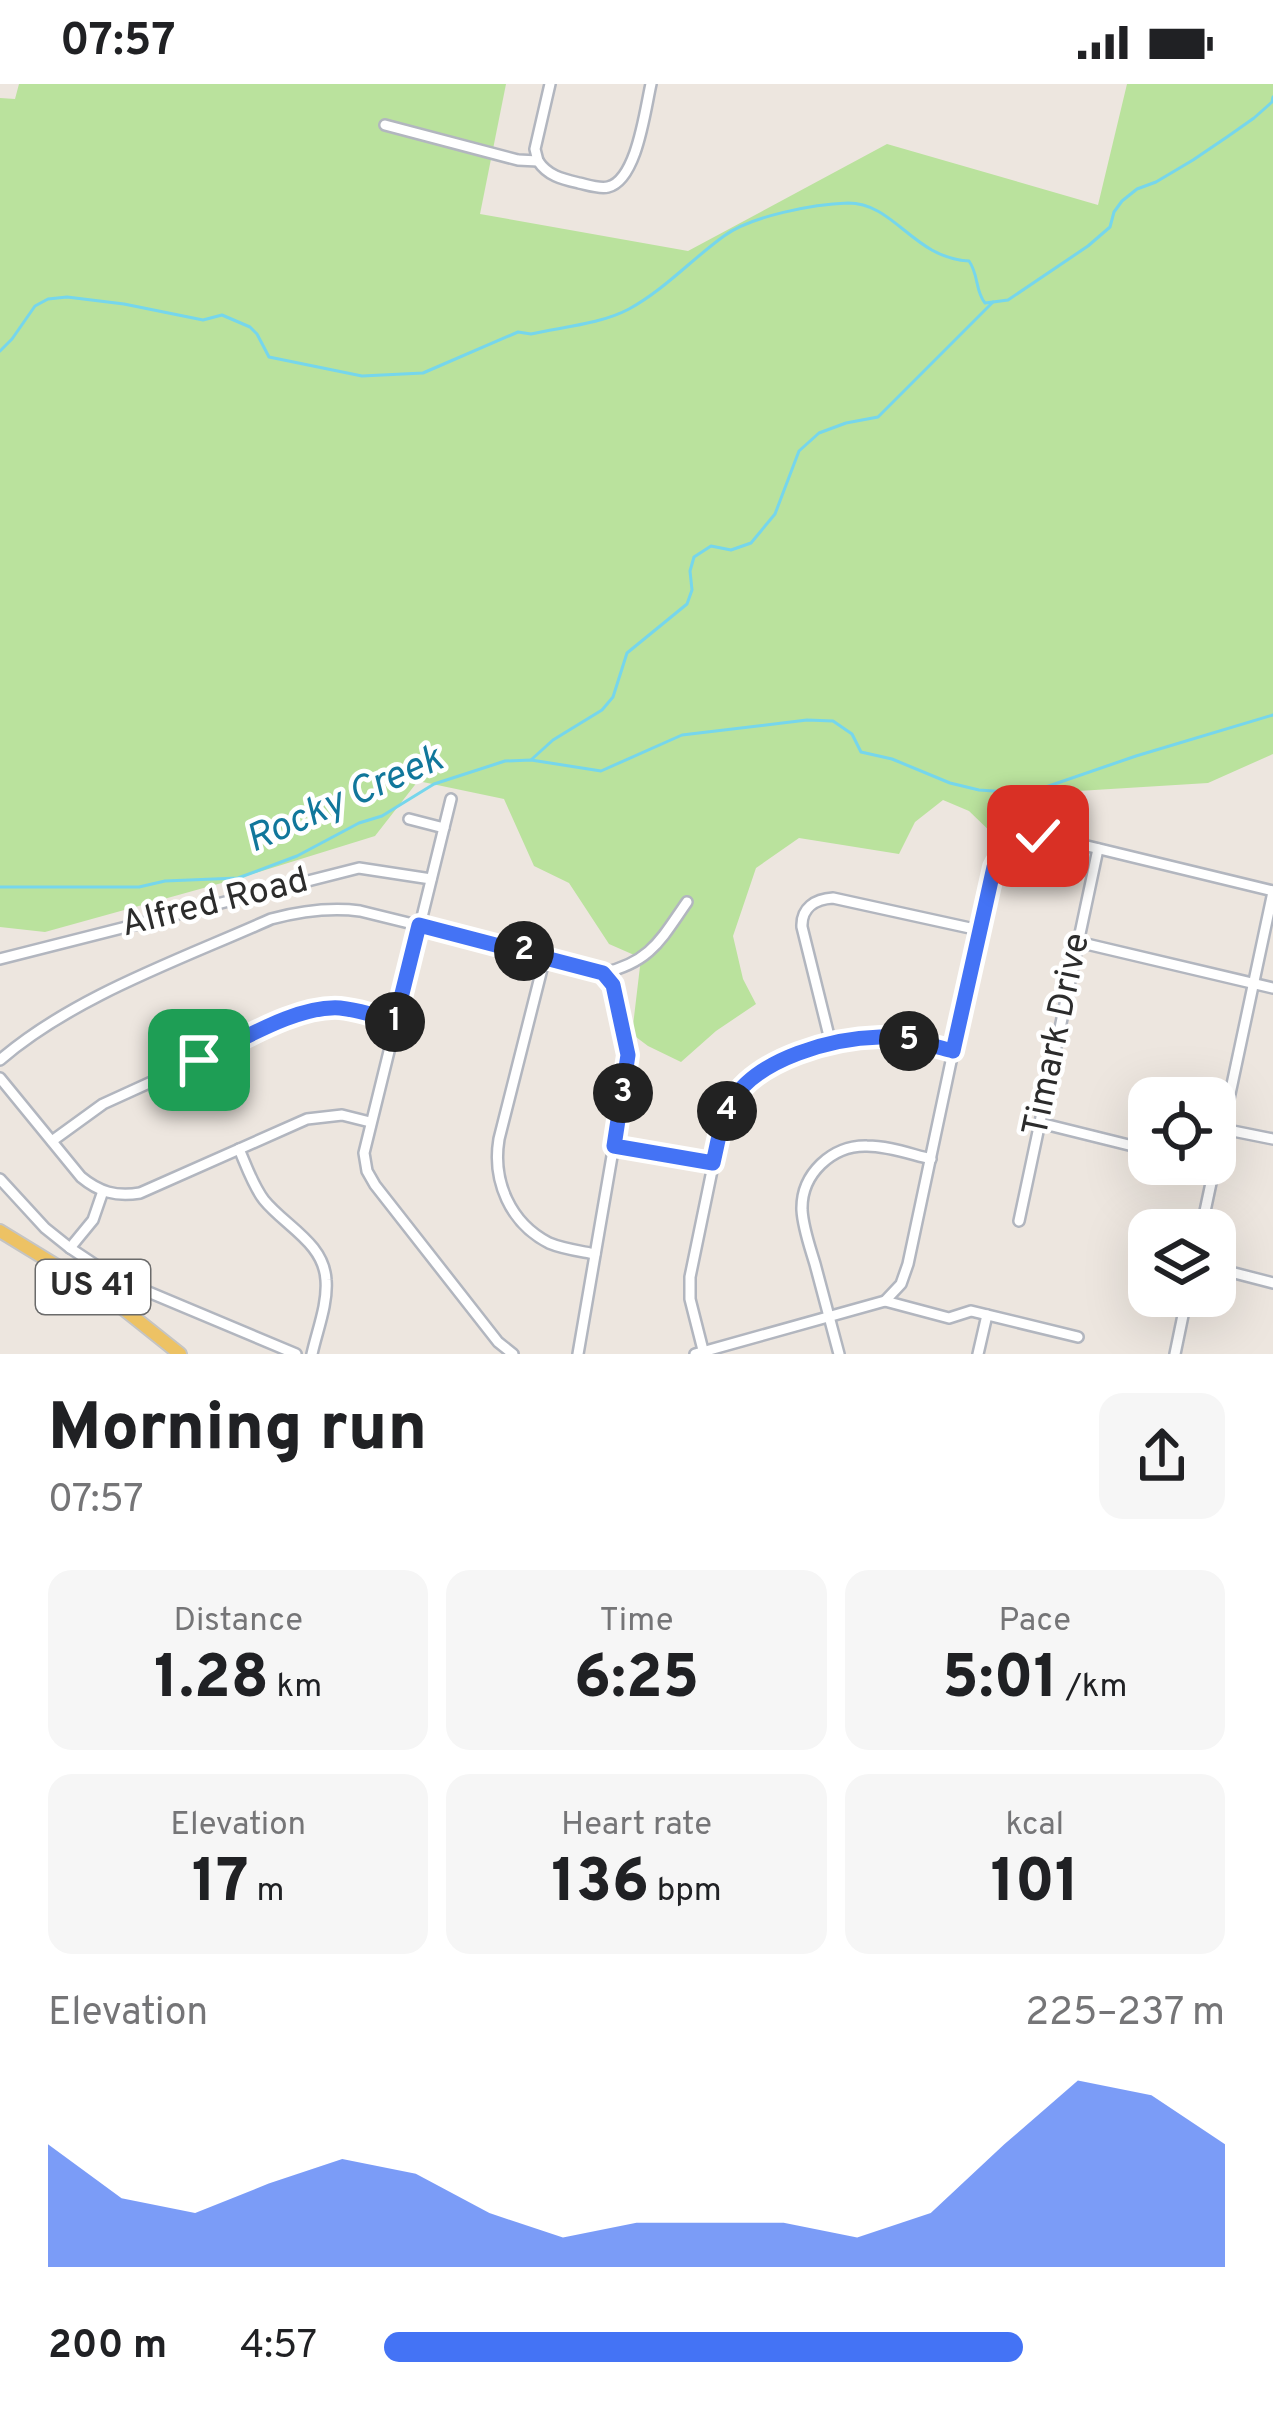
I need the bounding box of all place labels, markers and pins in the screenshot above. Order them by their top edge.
pin [987,785,1089,887]
pin: 2 [494,921,554,981]
pin: 1 [365,992,425,1052]
pin [148,1009,250,1111]
pin: 5 [879,1011,939,1071]
pin: 3 [593,1063,653,1123]
pin: 4 [697,1081,757,1141]

